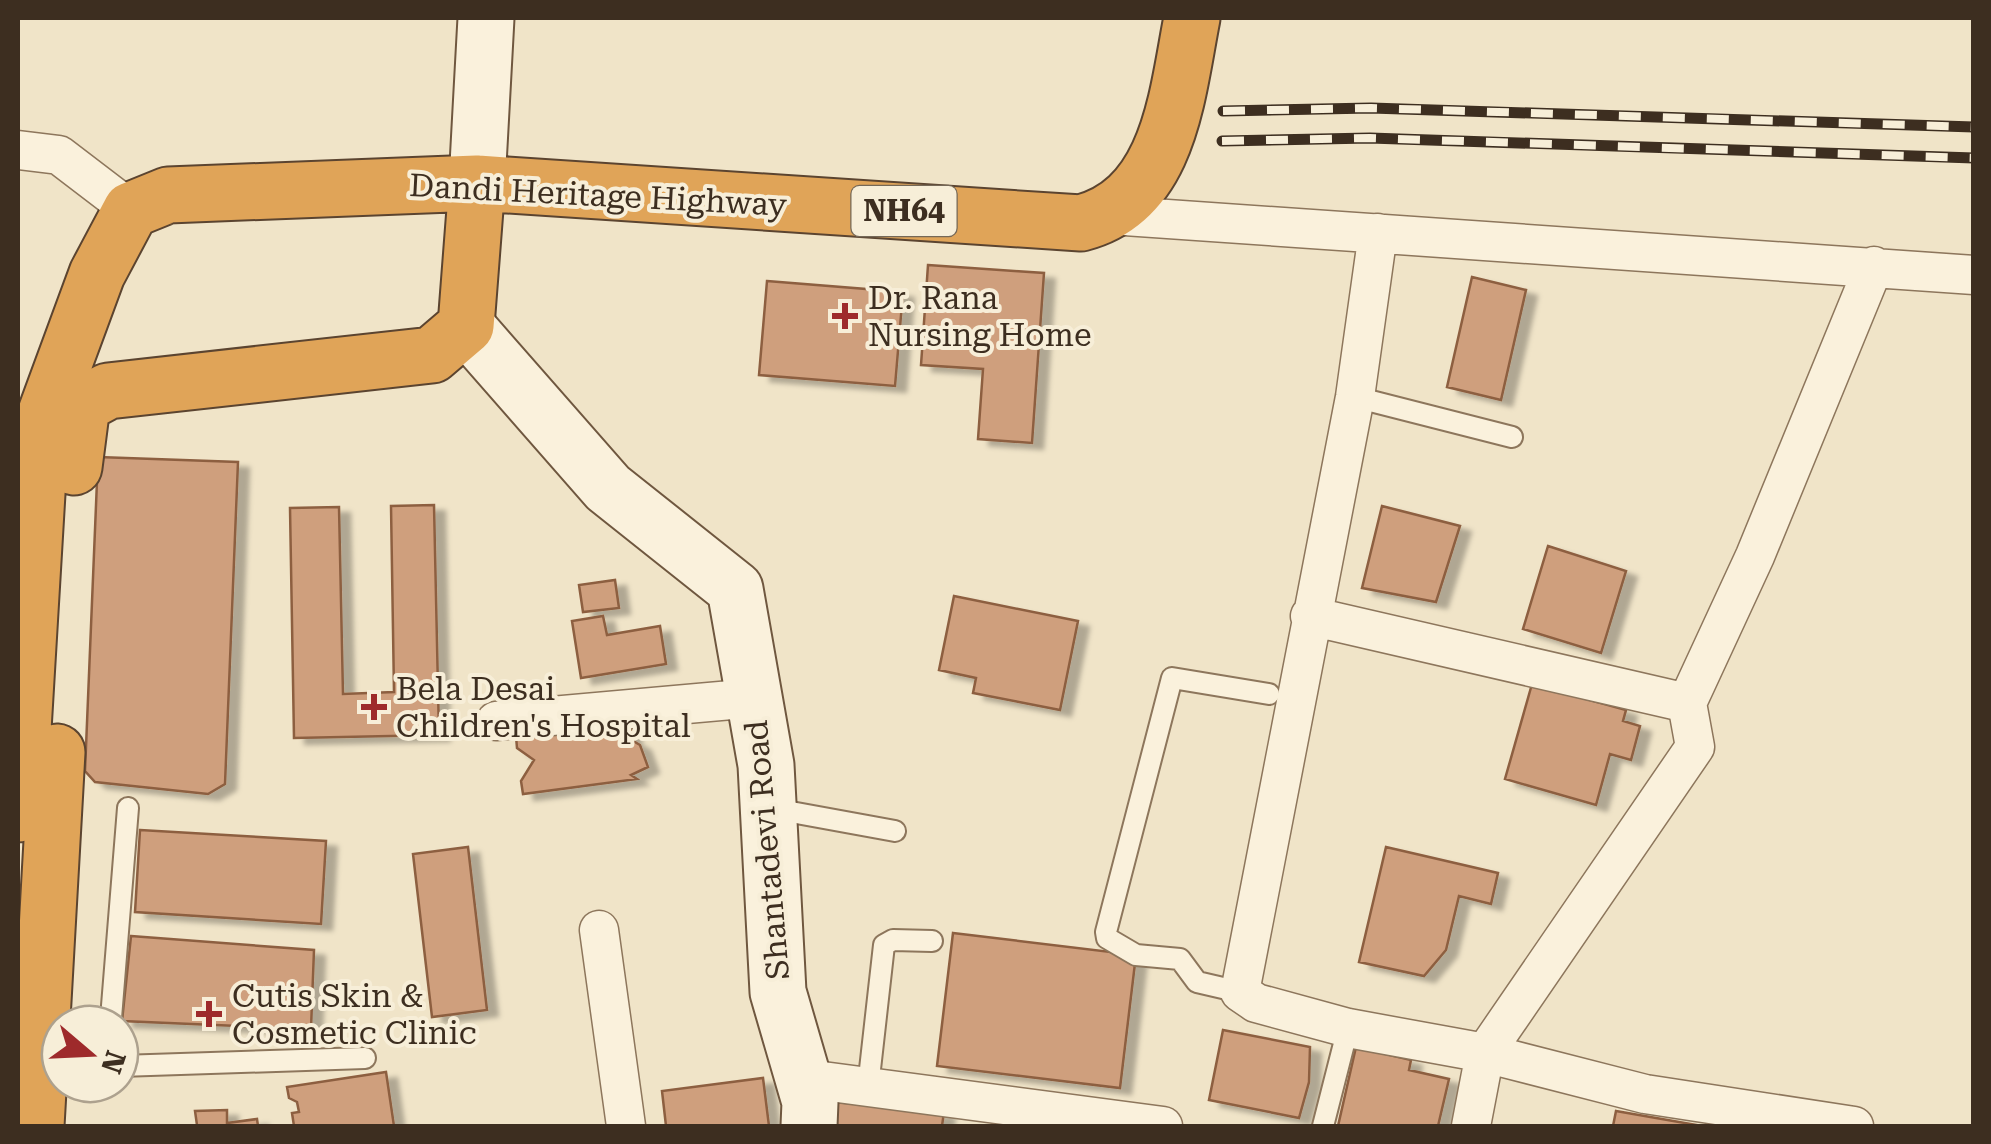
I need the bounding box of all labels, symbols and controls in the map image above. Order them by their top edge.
street label: Dandi Heritage Highway [408,166,788,224]
road number: NH64 [852,186,956,236]
place label: Dr. Rana Nursing Home [868,279,1091,354]
marker: Dr. Rana Nursing Home [832,303,858,329]
place label: Bela Desai Children's Hospital [396,670,691,745]
marker: Bela Desai Children's Hospital [361,694,387,720]
street label: Shantadevi Road [737,719,797,981]
place label: Cutis Skin & Cosmetic Clinic [232,977,477,1052]
marker: Cutis Skin & Cosmetic Clinic [196,1001,222,1027]
north arrow [40,1004,140,1104]
text: N [94,1046,132,1078]

